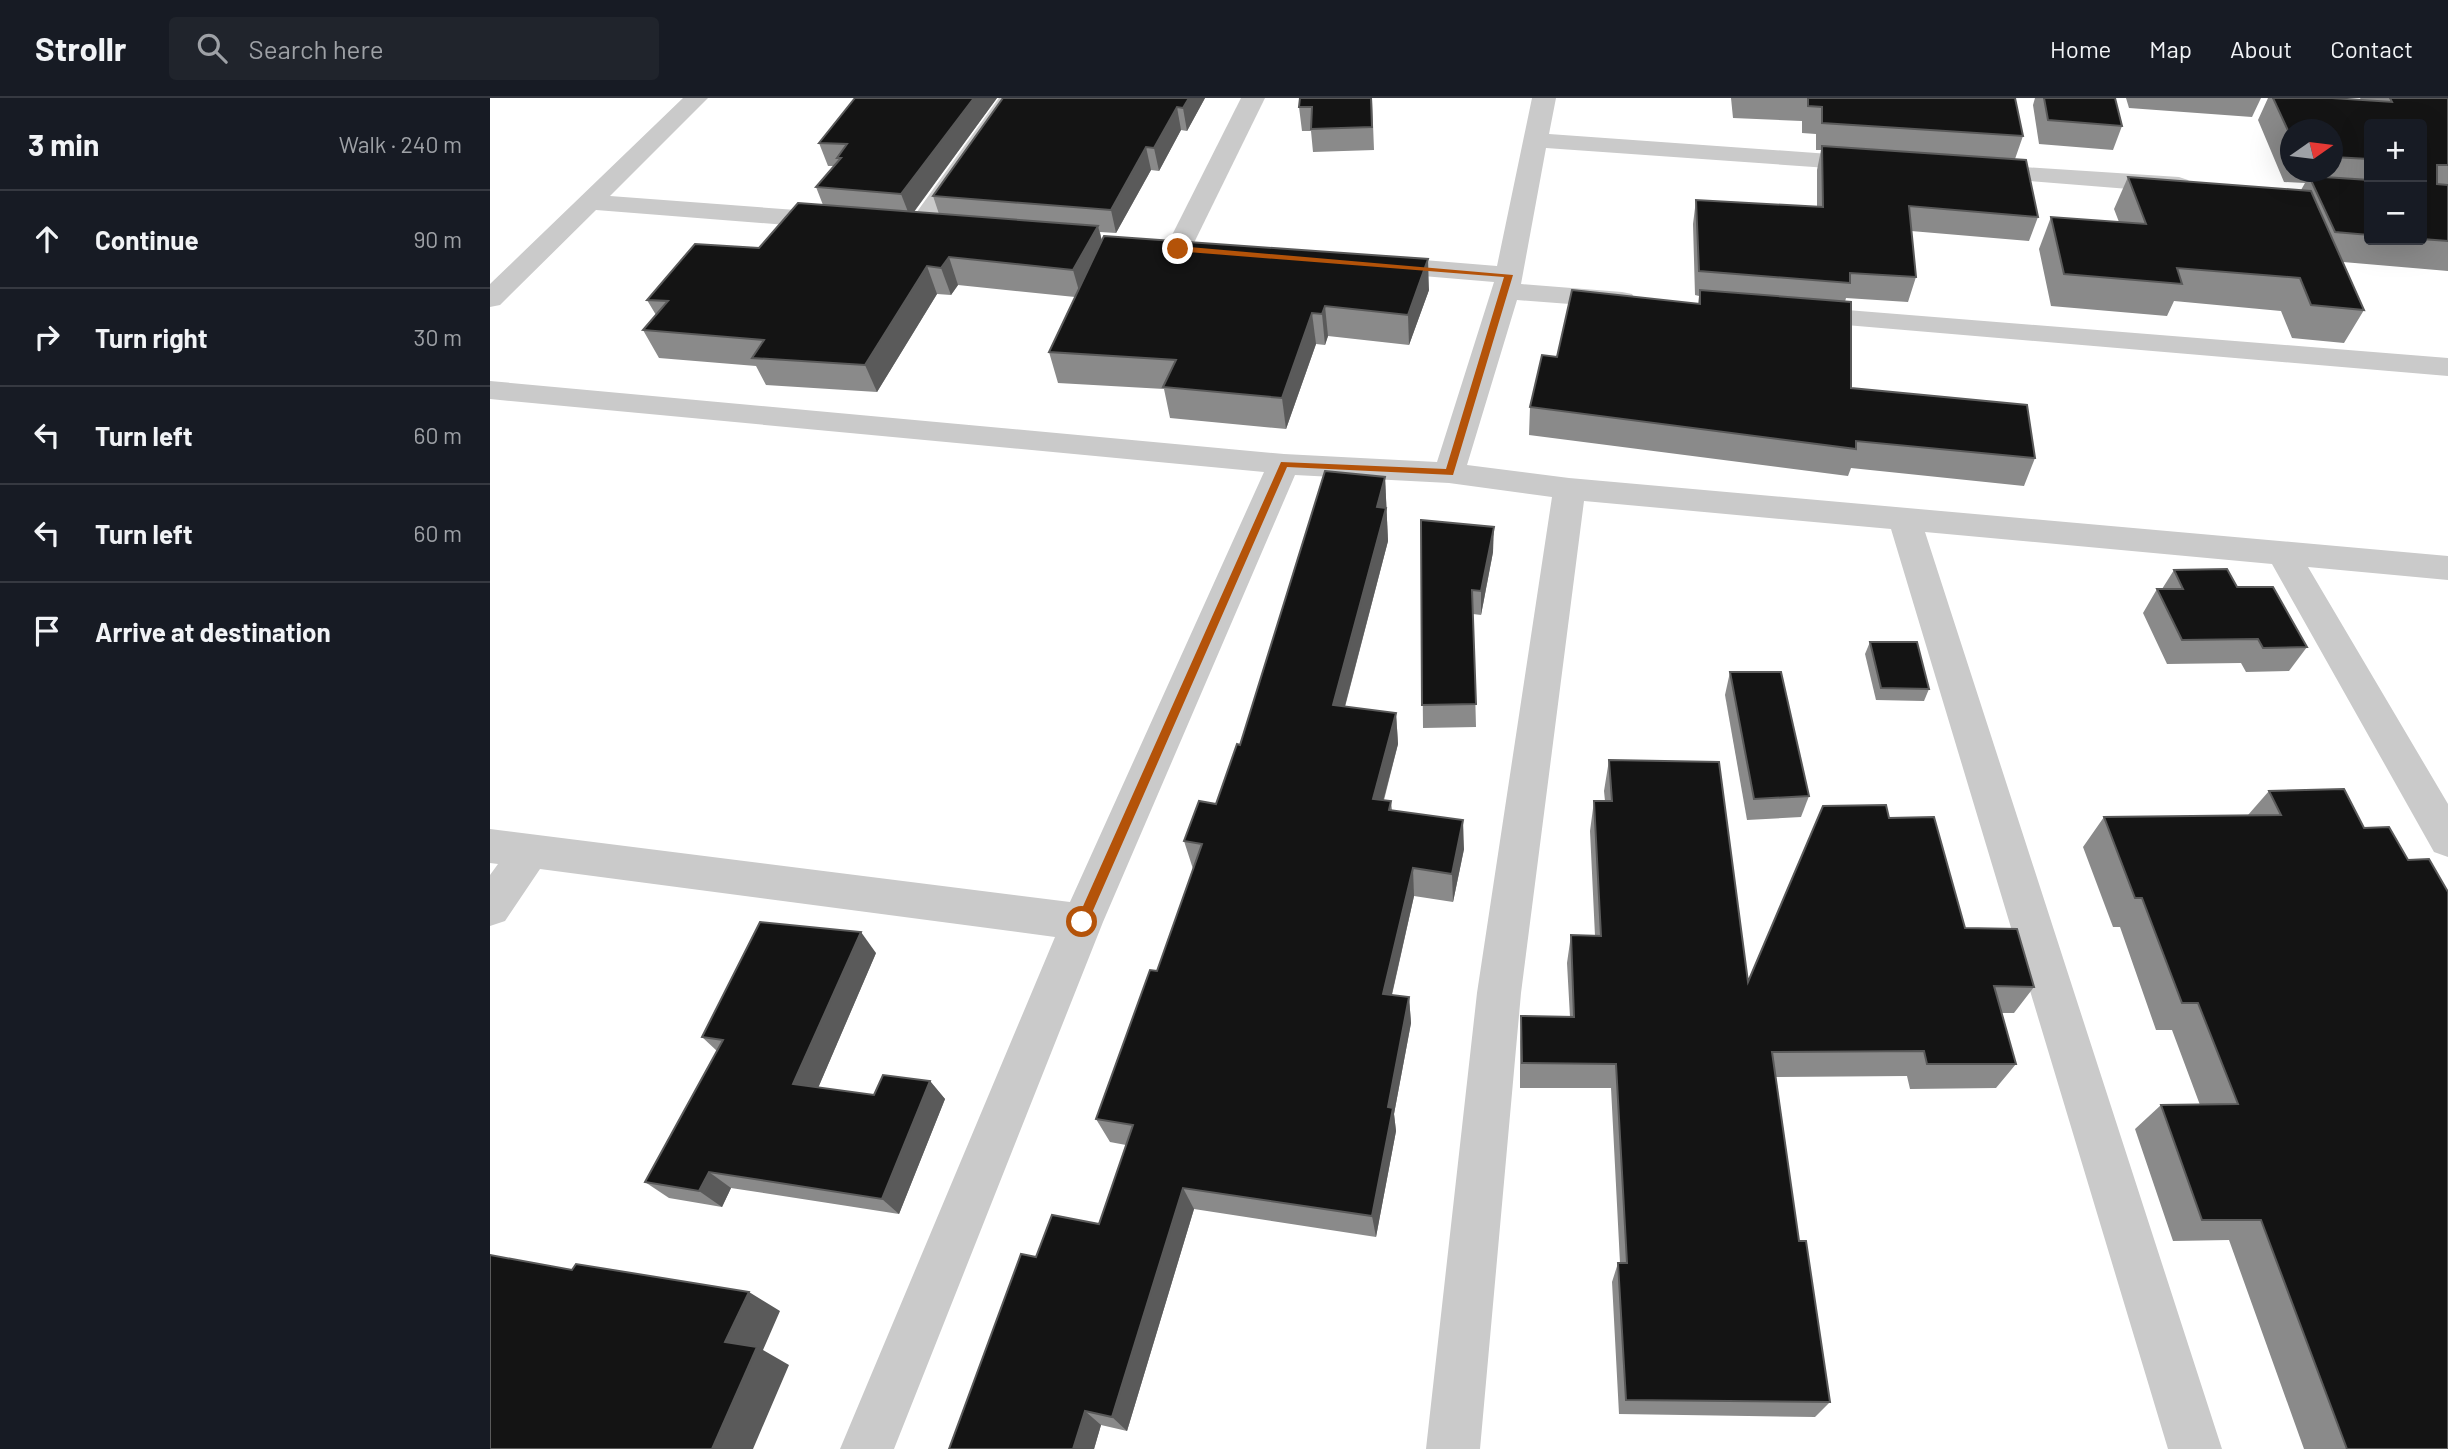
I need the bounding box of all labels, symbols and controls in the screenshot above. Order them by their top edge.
search box [169,17,659,80]
text: Strollr [35,28,127,68]
icon: search [193,29,231,67]
text: Search here [249,33,384,64]
text: Home [2050,34,2111,63]
text: Map [2149,34,2192,63]
text: About [2230,34,2292,63]
text: Contact [2330,34,2413,63]
north arrow [2280,119,2343,182]
map controls [2364,119,2427,245]
button: + [2364,119,2427,182]
text: 3 min [28,126,99,162]
text: Walk · 240 m [339,130,462,158]
button: − [2364,182,2427,245]
icon: ahead [28,220,66,258]
text: Continue [95,224,199,255]
text: 90 m [413,225,462,253]
route end [1162,233,1193,264]
icon: right [28,318,66,356]
text: Turn right [95,322,208,353]
text: 30 m [414,323,462,351]
icon: left [28,416,66,454]
text: Turn left [95,420,193,451]
text: 60 m [414,421,462,449]
icon: left [28,514,66,552]
text: Turn left [95,518,193,549]
text: 60 m [414,519,462,547]
icon: arrive [28,612,66,650]
text: Arrive at destination [95,616,331,647]
route start [1066,906,1097,937]

